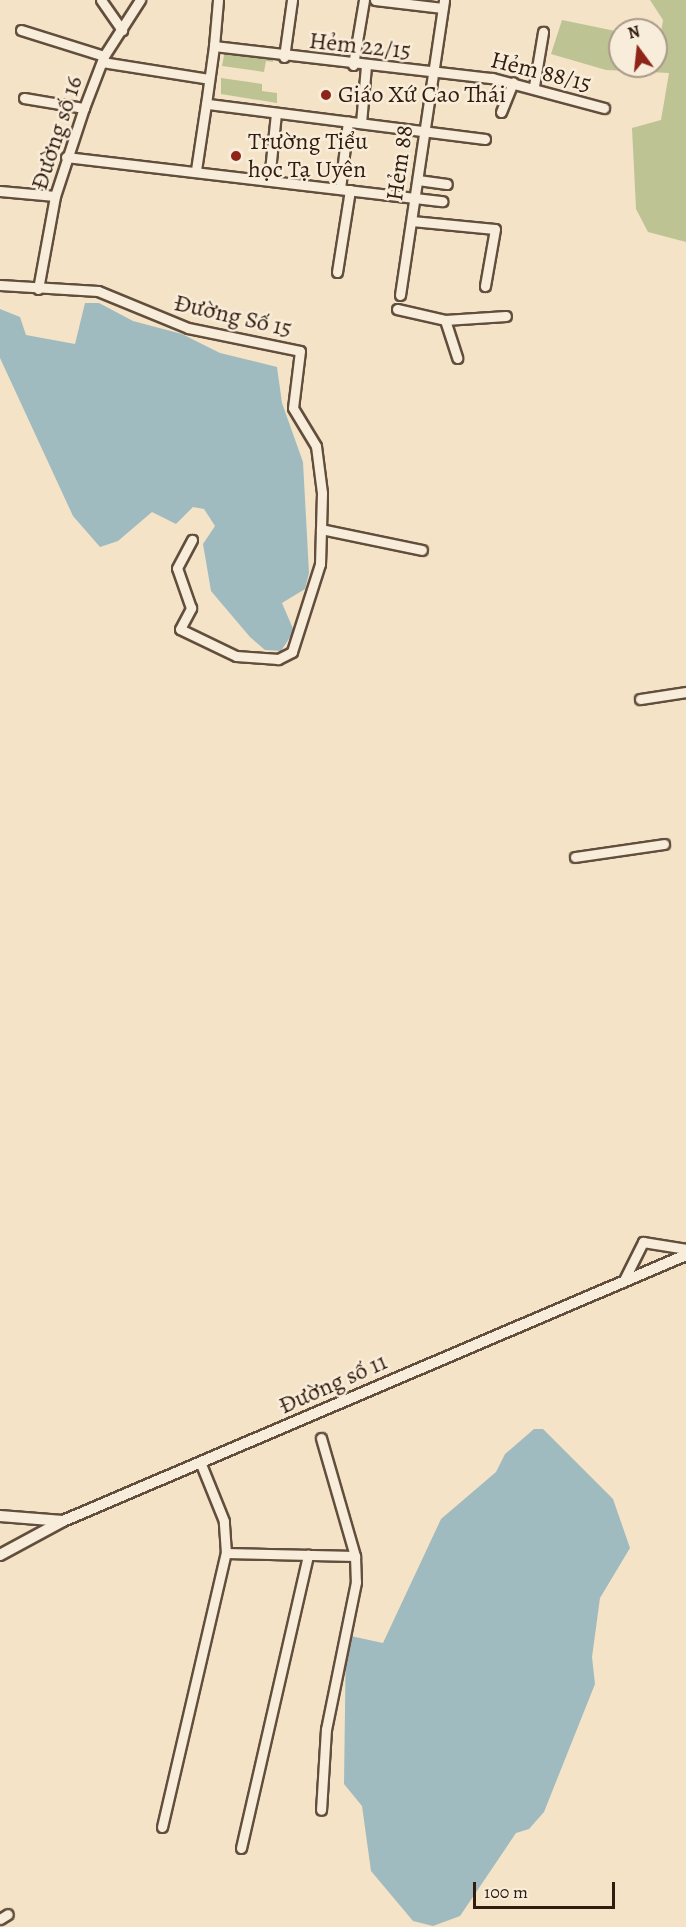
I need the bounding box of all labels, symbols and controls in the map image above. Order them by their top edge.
north arrow [608,18,668,78]
text: N [625,20,642,45]
street label: Hẻm 22/15 [308,26,412,66]
street label: Hẻm 88/15 [488,46,594,98]
street label: Đường số 16 [25,72,89,194]
place label: Giáo Xứ Cao Thái [338,81,506,109]
marker: Giáo Xứ Cao Thái [319,88,333,102]
street label: Hẻm 88 [380,123,420,203]
place label: Trường Tiểu học Tạ Uyên [248,128,368,184]
marker: Trường Tiểu học Tạ Uyên [229,149,243,163]
street label: Đường Số 15 [171,288,295,344]
street label: Đường số 11 [274,1347,392,1421]
scale bar [476,1870,618,1908]
text: 100 m [484,1880,528,1904]

